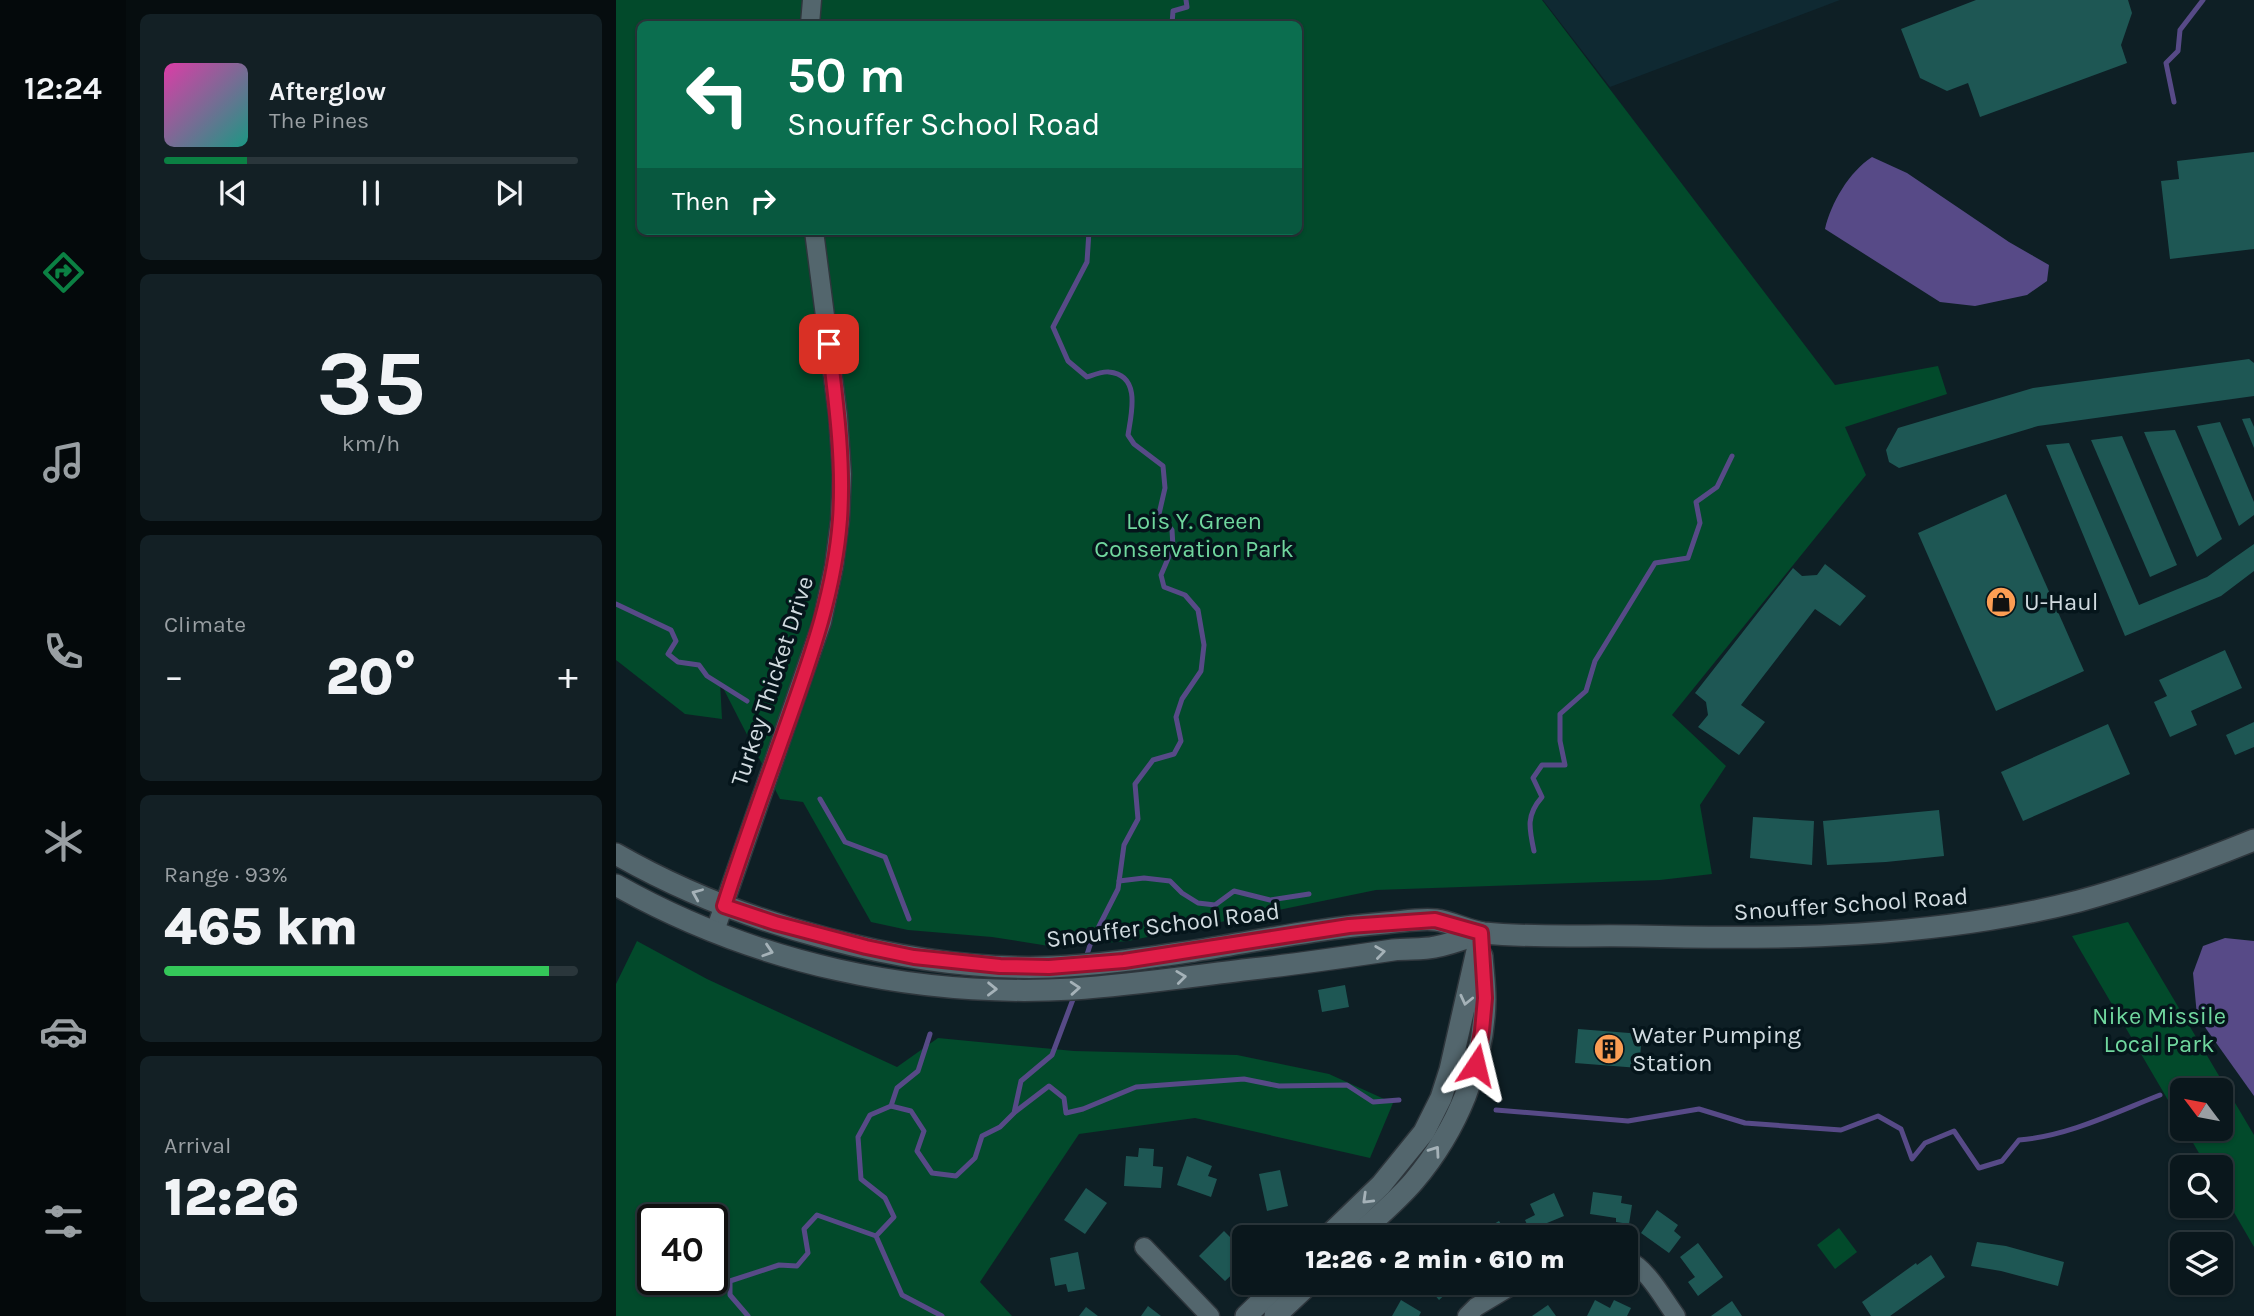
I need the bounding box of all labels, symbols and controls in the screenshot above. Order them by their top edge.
text: 50 m [787,47,905,104]
icon: left [672,49,763,140]
text: 12:24 [24,70,102,107]
text: Afterglow [269,76,386,107]
text: Snouffer School Road [787,106,1100,143]
text: The Pines [269,107,369,134]
icon: previous [214,174,252,212]
icon: pause [352,174,390,212]
icon: next [490,174,528,212]
icon: right [744,182,782,220]
text: Then [672,186,730,217]
icon: directions [39,248,88,297]
pin [799,314,859,374]
icon: arrive [810,325,848,363]
text: 35 [316,331,426,437]
text: km/h [342,430,400,457]
icon: music [39,438,88,487]
park label: Lois Y. Green Conservation Park [1094,507,1294,563]
street label: Turkey Thicket Drive [725,573,819,789]
shop icon: U-Haul [1984,585,2018,619]
place label: U-Haul [2024,588,2099,616]
text: Climate [164,611,246,638]
icon: phone [39,627,88,676]
text: 20° [326,646,416,707]
text: − [164,654,184,699]
text: + [558,654,578,699]
icon: climate [39,817,88,866]
text: Range · 93% [164,861,288,888]
street label: Snouffer School Road [1733,882,1969,926]
one-way arrow [692,889,704,903]
text: 465 km [164,896,358,957]
street label: Snouffer School Road [1045,897,1281,953]
one-way arrow [762,943,774,957]
one-way arrow [1374,945,1386,960]
one-way arrow [1175,970,1187,985]
one-way arrow [987,981,997,997]
one-way arrow [1070,981,1081,996]
one-way arrow [1460,994,1474,1006]
park label: Nike Missile Local Park [2092,1002,2226,1058]
icon: car [39,1007,88,1056]
place label: Water Pumping Station [1632,1021,1802,1077]
position arrow [1439,1028,1513,1102]
building icon: Water Pumping Station [1592,1032,1626,1066]
north arrow [2170,1078,2233,1141]
map controls [2170,1078,2233,1295]
text: Arrival [164,1132,231,1159]
one-way arrow [1427,1146,1439,1159]
button: search [2170,1155,2233,1218]
text: 12:26 [164,1167,299,1228]
one-way arrow [1362,1190,1375,1203]
icon: filters [39,1197,88,1246]
speed limit sign: 40 [637,1204,728,1295]
button: layers [2170,1232,2233,1295]
text: 12:26 · 2 min · 610 m [1305,1244,1565,1275]

